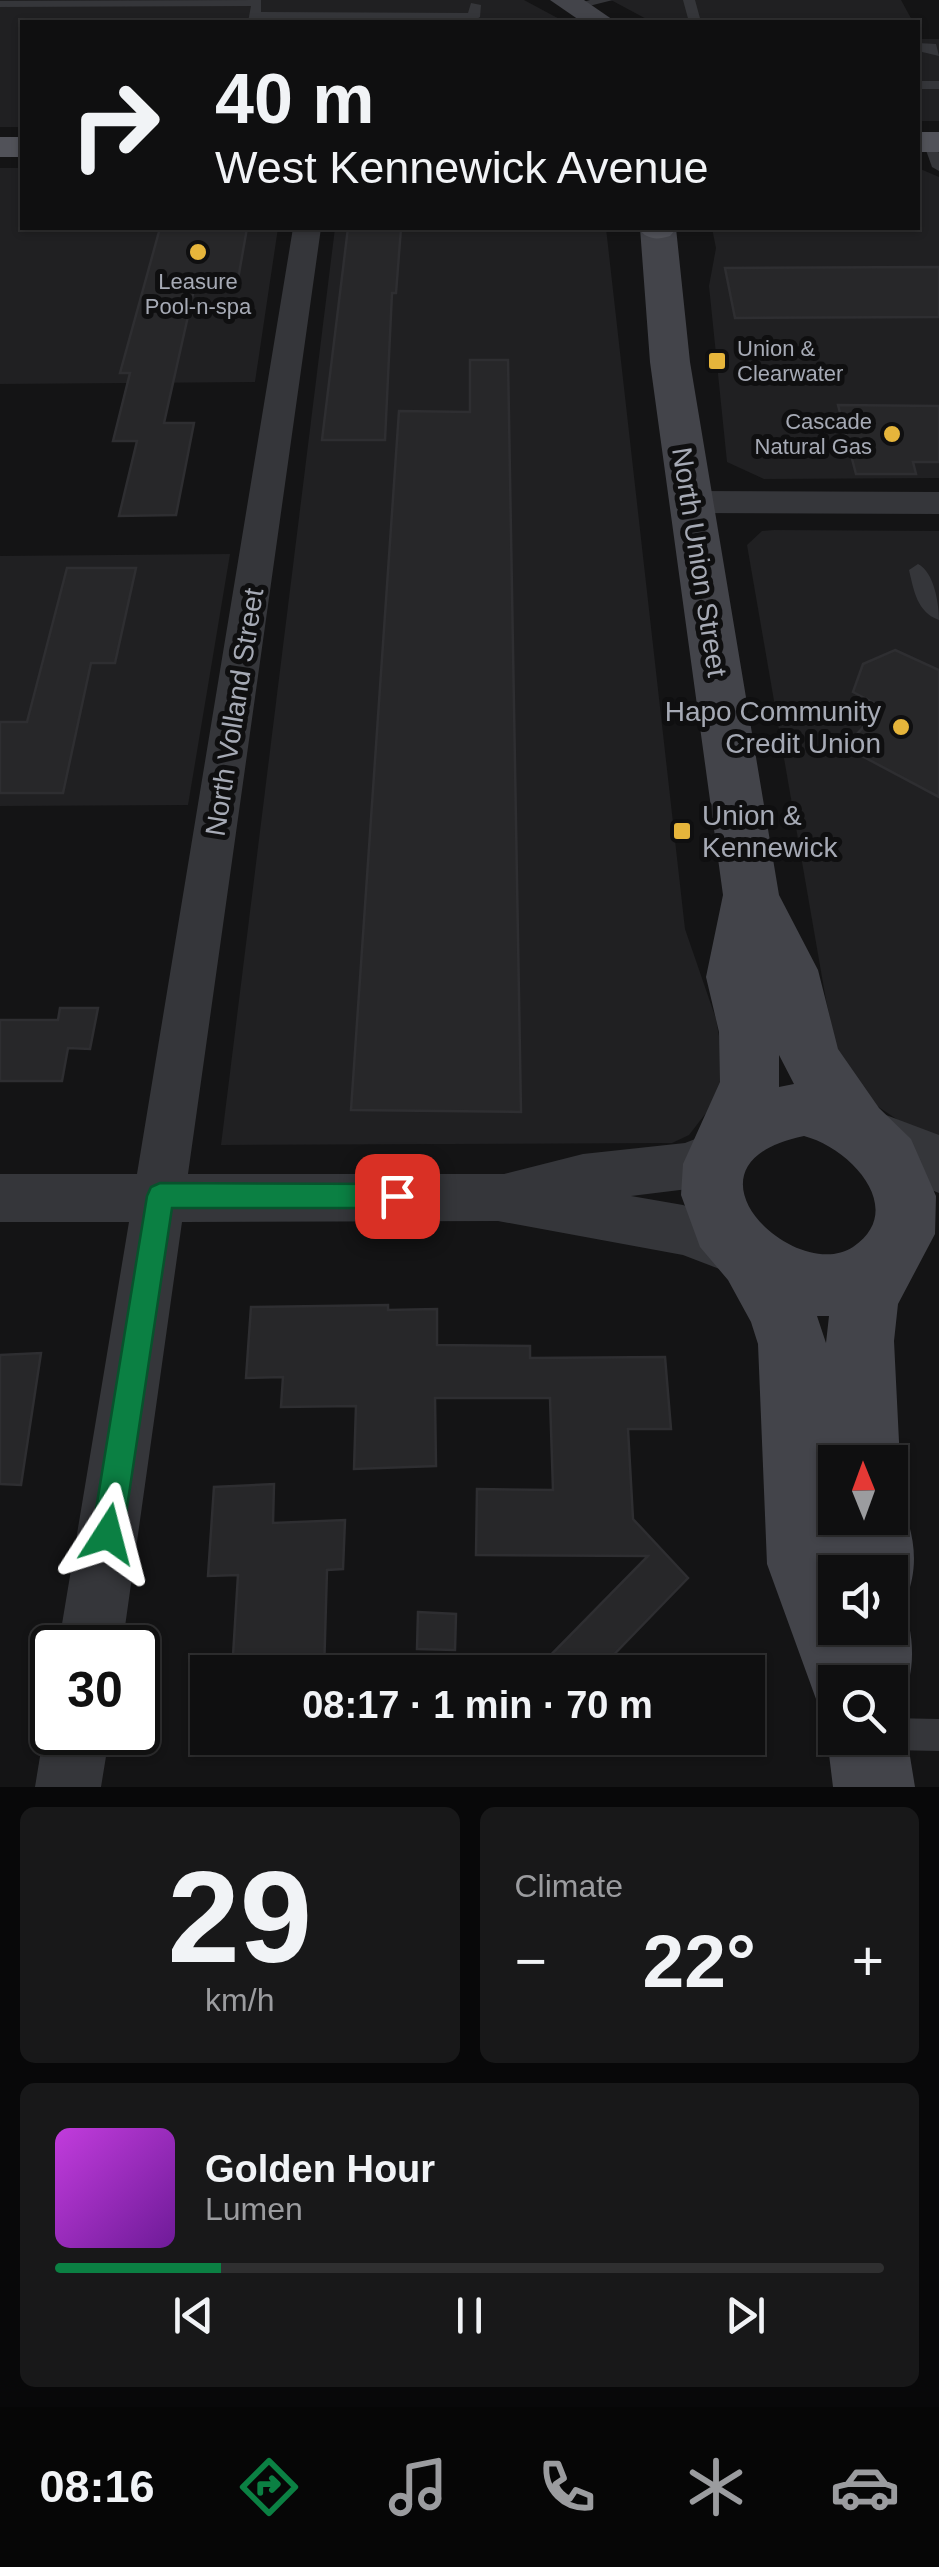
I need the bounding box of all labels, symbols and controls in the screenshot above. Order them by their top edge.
icon: right [50,60,180,190]
text: 40 m [215,60,375,138]
text: West Kennewick Avenue [215,142,709,193]
marker: Leasure Pool-n-spa [187,241,209,263]
place label: Leasure Pool-n-spa [145,269,252,319]
place label: Union & Clearwater [737,336,843,386]
marker: Union & Clearwater [706,350,728,372]
place label: Cascade Natural Gas [755,409,872,459]
marker: Cascade Natural Gas [881,423,903,445]
street label: North Union Street [666,445,733,679]
street label: North Volland Street [200,586,269,838]
place label: Hapo Community Credit Union [665,696,881,759]
marker: Hapo Community Credit Union [890,716,912,738]
place label: Union & Kennewick [702,800,838,863]
marker: Union & Kennewick [671,820,693,842]
pin [355,1154,440,1239]
icon: arrive [370,1169,425,1224]
north arrow [818,1445,908,1535]
map controls [818,1445,908,1755]
position arrow [56,1482,160,1586]
button: sound [818,1555,908,1645]
speed limit sign: 30 [30,1625,160,1755]
button: search [818,1665,908,1755]
text: 08:17 · 1 min · 70 m [302,1684,653,1726]
text: 29 [167,1844,312,1990]
text: Climate [515,1868,623,1904]
text: 22° [643,1919,756,2003]
text: − [515,1930,547,1992]
text: + [852,1930,884,1992]
text: km/h [205,1982,274,2018]
text: Golden Hour [205,2148,435,2190]
text: Lumen [205,2191,303,2227]
icon: previous [166,2288,221,2343]
icon: pause [442,2288,497,2343]
icon: next [718,2288,773,2343]
icon: directions [234,2452,304,2522]
icon: music [383,2452,453,2522]
icon: phone [532,2452,602,2522]
icon: climate [681,2452,751,2522]
icon: car [830,2452,900,2522]
text: 08:16 [39,2461,155,2512]

